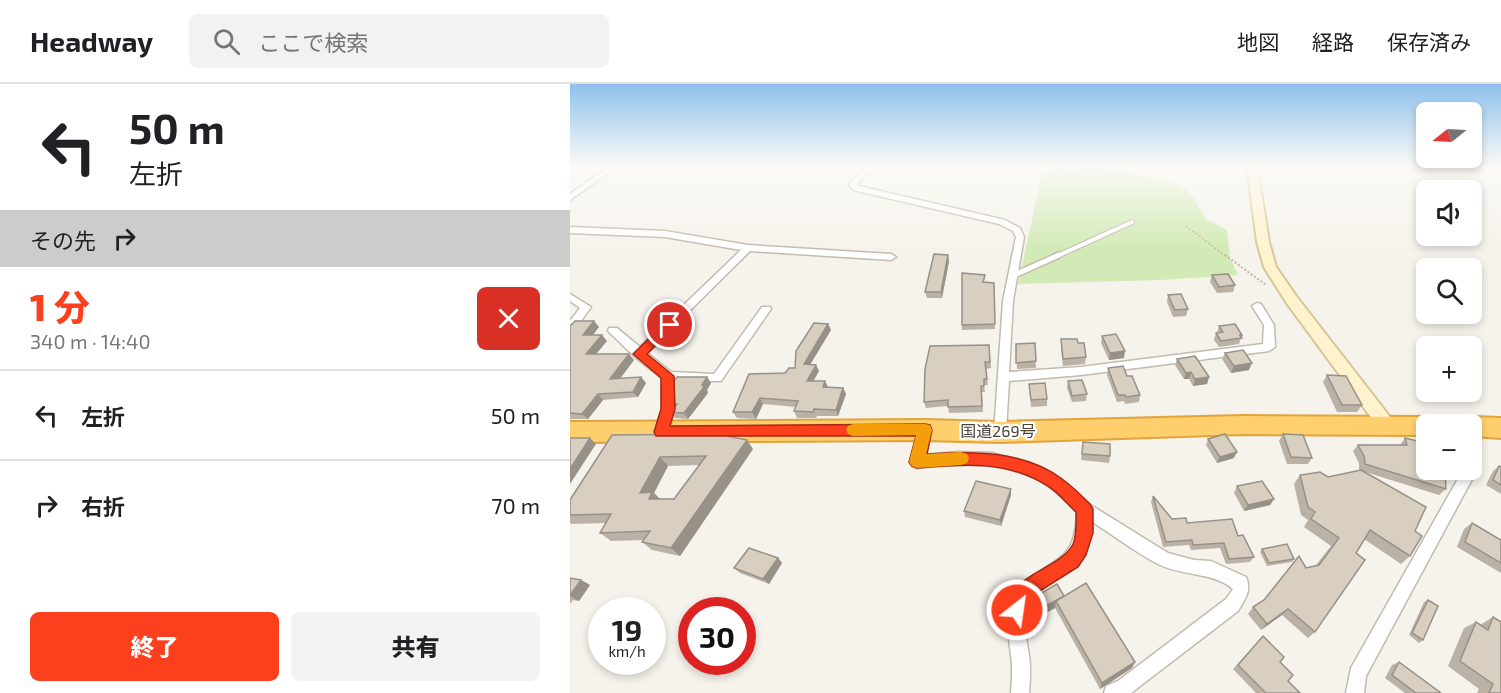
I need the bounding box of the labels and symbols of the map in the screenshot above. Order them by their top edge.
north arrow [1416,102,1482,168]
pin [644,299,695,350]
street label: 国道269号 [960,421,1036,440]
position arrow [985,578,1049,642]
speed limit sign: 30 [678,597,756,675]

